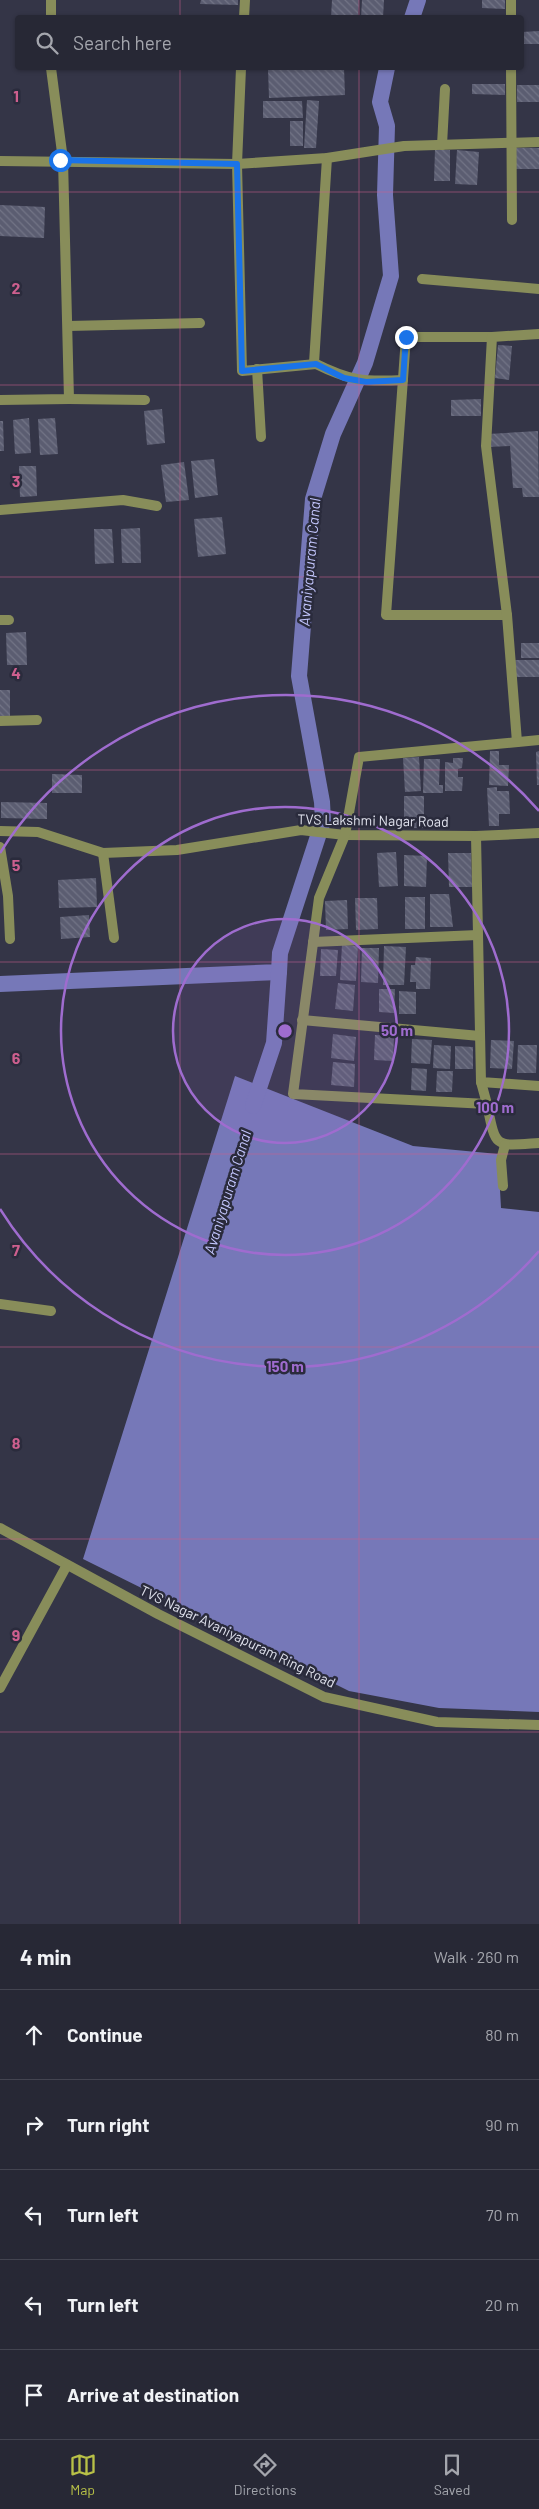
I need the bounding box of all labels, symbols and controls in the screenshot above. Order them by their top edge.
search box [15,15,524,70]
icon: search [33,29,61,57]
text: Search here [73,31,172,54]
text: 1 [13,86,19,105]
route start [49,149,72,172]
text: 2 [12,278,21,297]
route end [395,326,418,349]
text: 3 [12,471,20,490]
water label: Avaniyapuram Canal [294,497,324,627]
text: 4 [11,663,21,682]
street label: TVS Lakshmi Nagar Road [297,810,449,830]
text: 5 [12,855,21,874]
text: 50 m [381,1021,413,1039]
centre of rings [276,1022,294,1040]
text: 6 [12,1048,21,1067]
text: 100 m [476,1098,514,1116]
water label: Avaniyapuram Canal [200,1127,255,1256]
text: 7 [12,1240,20,1259]
text: 150 m [266,1357,304,1375]
text: 8 [12,1433,21,1452]
street label: TVS Nagar Avaniyapuram Ring Road [138,1581,338,1691]
text: 9 [12,1625,20,1644]
text: 4 min [20,1944,71,1969]
text: Walk · 260 m [434,1947,519,1966]
icon: ahead [20,2021,48,2049]
text: Continue [67,2023,143,2046]
text: 80 m [485,2025,519,2044]
icon: right [20,2111,48,2139]
text: Turn right [67,2113,149,2136]
text: 90 m [485,2115,519,2134]
icon: left [20,2201,48,2229]
text: Turn left [67,2203,138,2226]
text: 70 m [486,2205,519,2224]
icon: left [20,2291,48,2319]
text: Turn left [67,2293,138,2316]
text: 20 m [485,2295,519,2314]
icon: arrive [20,2381,48,2409]
text: Arrive at destination [67,2383,239,2406]
tab: Map [69,2451,97,2498]
tab: Directions [234,2451,296,2498]
tab: Saved [434,2451,470,2498]

